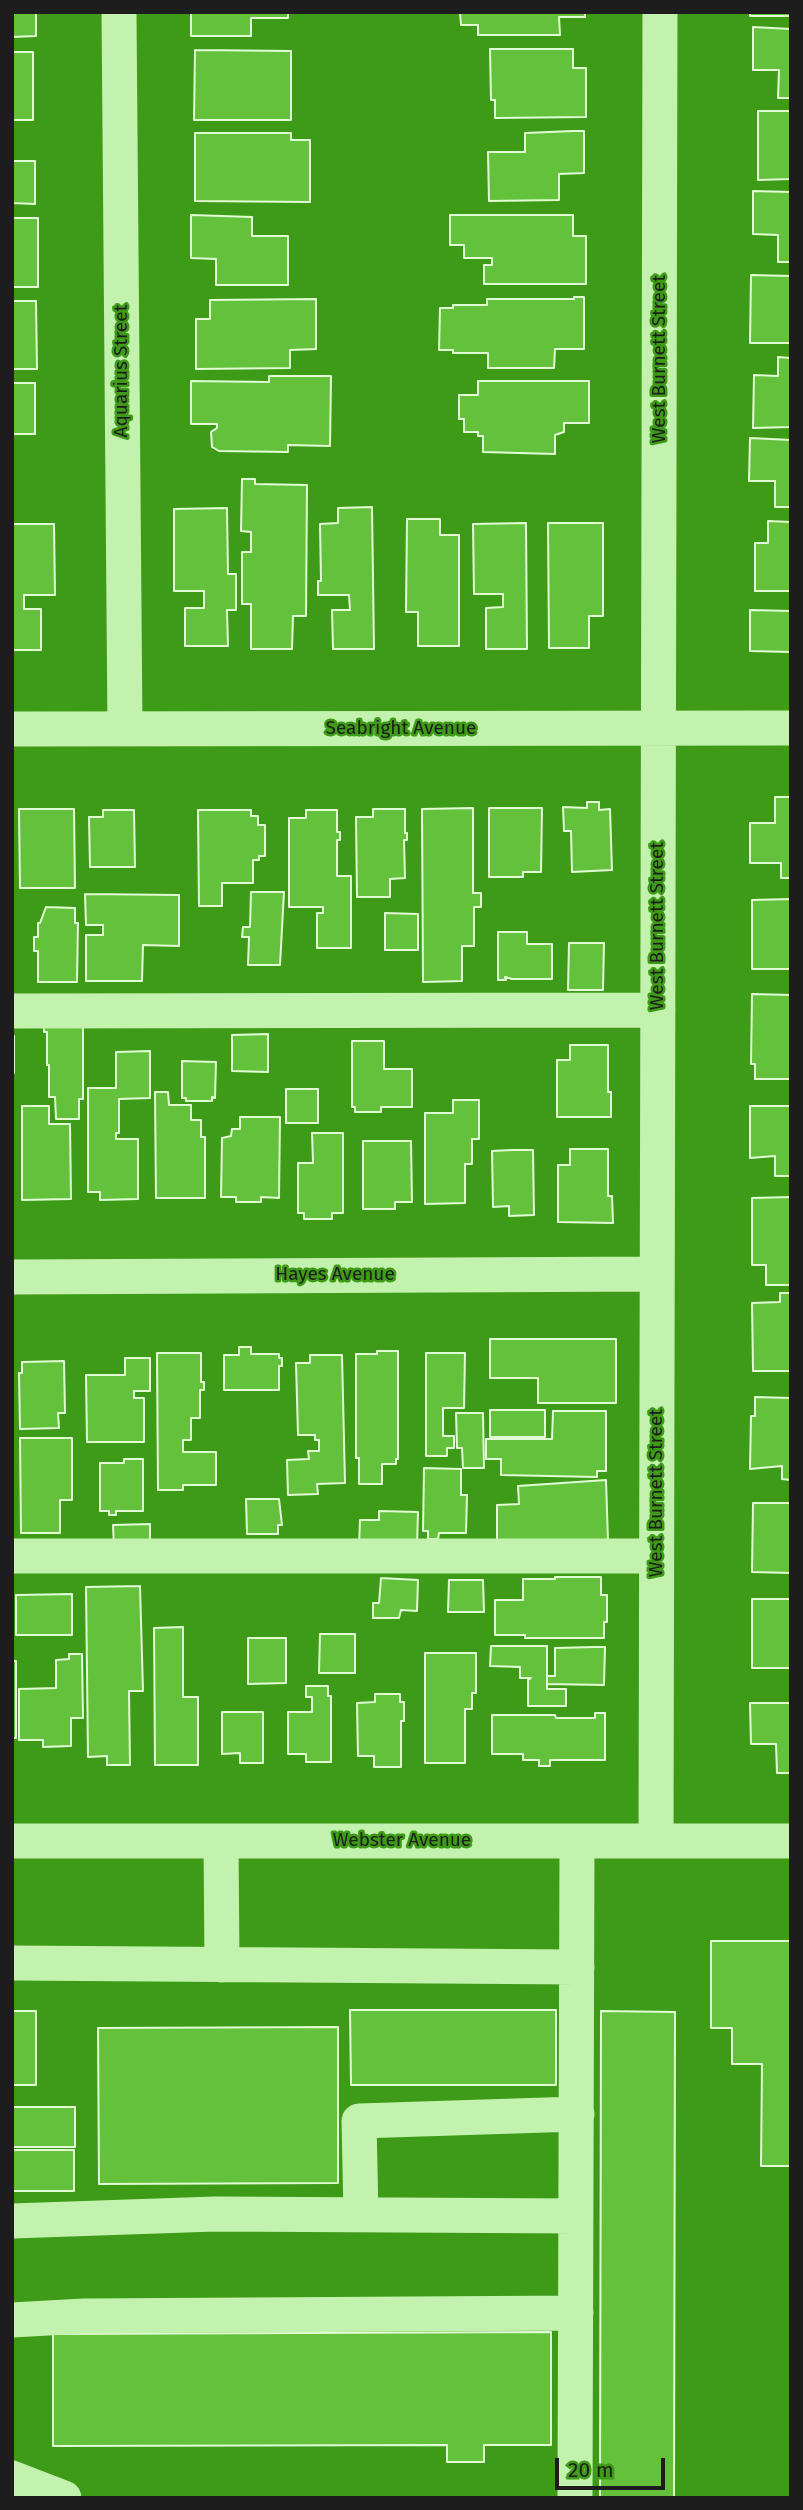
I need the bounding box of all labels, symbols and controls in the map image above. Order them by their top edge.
street label: West Burnett Street [649,275,671,443]
street label: Aquarius Street [111,305,133,437]
street label: Seabright Avenue [326,718,476,740]
street label: West Burnett Street [647,842,669,1010]
street label: Hayes Avenue [275,1264,395,1286]
street label: West Burnett Street [646,1409,668,1577]
street label: Webster Avenue [333,1830,471,1852]
scale bar [558,2444,668,2488]
text: 20 m [568,2457,614,2483]

